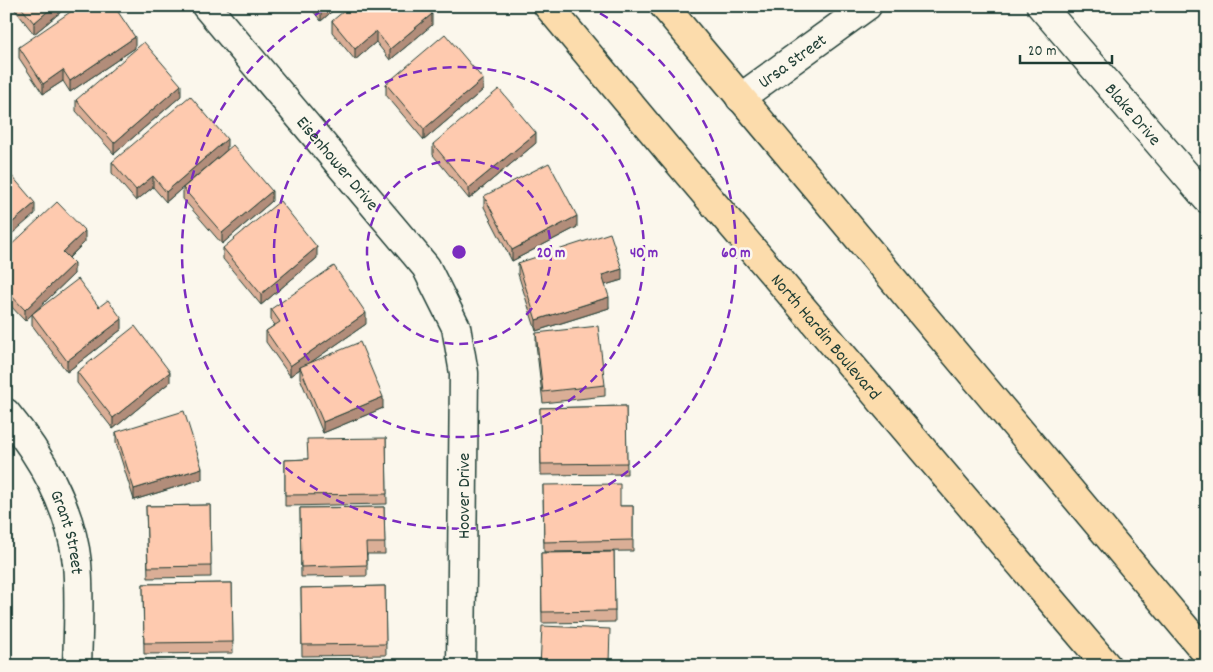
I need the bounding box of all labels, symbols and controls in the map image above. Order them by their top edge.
street label: Ursa Street [754,29,833,96]
scale bar [1020,32,1113,64]
text: 20 m [1028,41,1056,63]
street label: Blake Drive [1098,79,1166,152]
street label: Eisenhower Drive [289,112,383,217]
centre of rings [450,243,468,261]
text: 20 m [537,243,565,265]
text: 40 m [630,243,658,265]
text: 60 m [721,243,751,265]
street label: North Hardin Boulevard [764,269,886,406]
street label: Hoover Drive [453,453,478,539]
street label: Grant Street [42,486,88,576]

